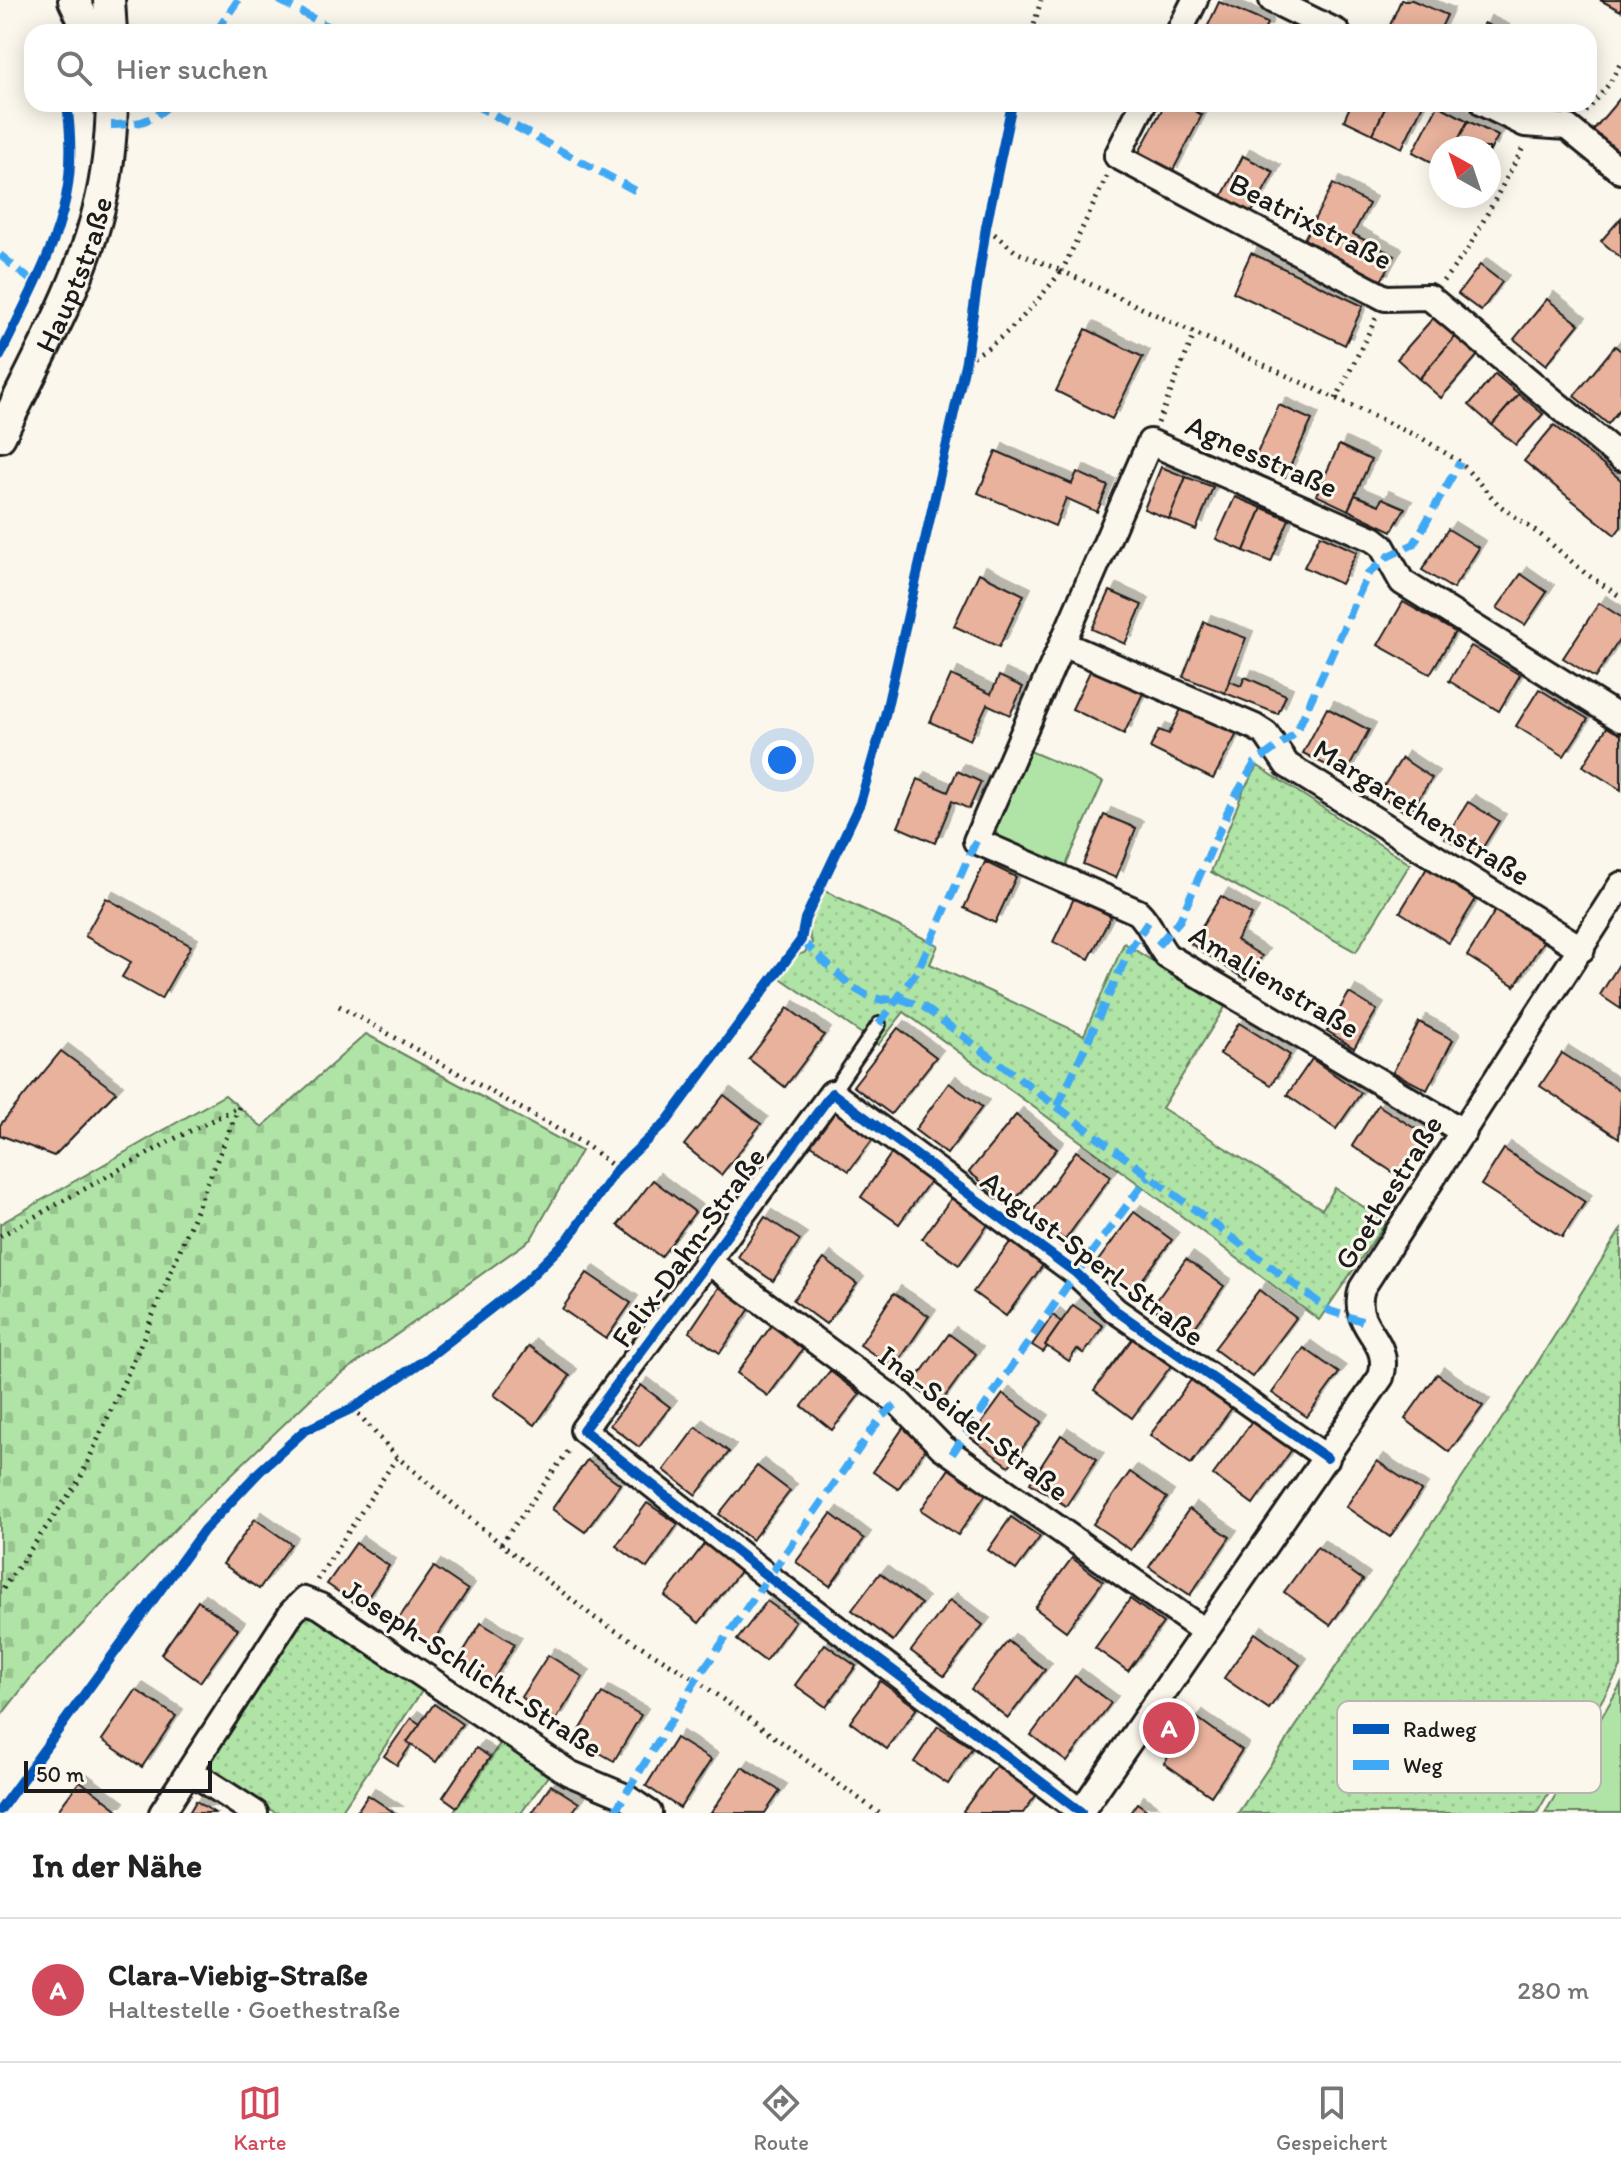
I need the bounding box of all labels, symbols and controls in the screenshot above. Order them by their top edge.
search box [24,24,1597,112]
icon: search [52,46,96,90]
text: Hier suchen [116,50,268,87]
north arrow [1429,136,1501,208]
street label: Beatrixstraße [1223,164,1399,278]
street label: Hauptstraße [26,193,120,358]
street label: Agnesstraße [1180,406,1344,506]
street label: Margarethenstraße [1306,730,1538,894]
your location [762,740,802,780]
street label: Amalienstraße [1183,916,1367,1046]
street label: Goethestraße [1326,1108,1450,1276]
street label: Felix-Dahn-Straße [603,1139,773,1355]
street label: August-Sperl-Straße [974,1162,1212,1354]
street label: Ina-Seidel-Straße [871,1337,1077,1509]
street label: Joseph-Schlicht-Straße [336,1570,610,1766]
pin: A [1143,1698,1195,1758]
legend [1337,1701,1601,1793]
text: Radweg [1403,1716,1477,1743]
text: Weg [1403,1752,1444,1779]
scale bar [24,1757,212,1793]
text: 50 m [36,1761,85,1788]
text: In der Nähe [32,1845,202,1886]
text: Clara-Viebig-Straße [108,1956,368,1993]
text: A [50,1974,66,2006]
text: 280 m [1517,1974,1589,2006]
text: Haltestelle · Goethestraße [108,1993,400,2025]
tab: Karte [234,2081,286,2156]
tab: Route [754,2081,809,2156]
tab: Gespeichert [1276,2081,1387,2156]

